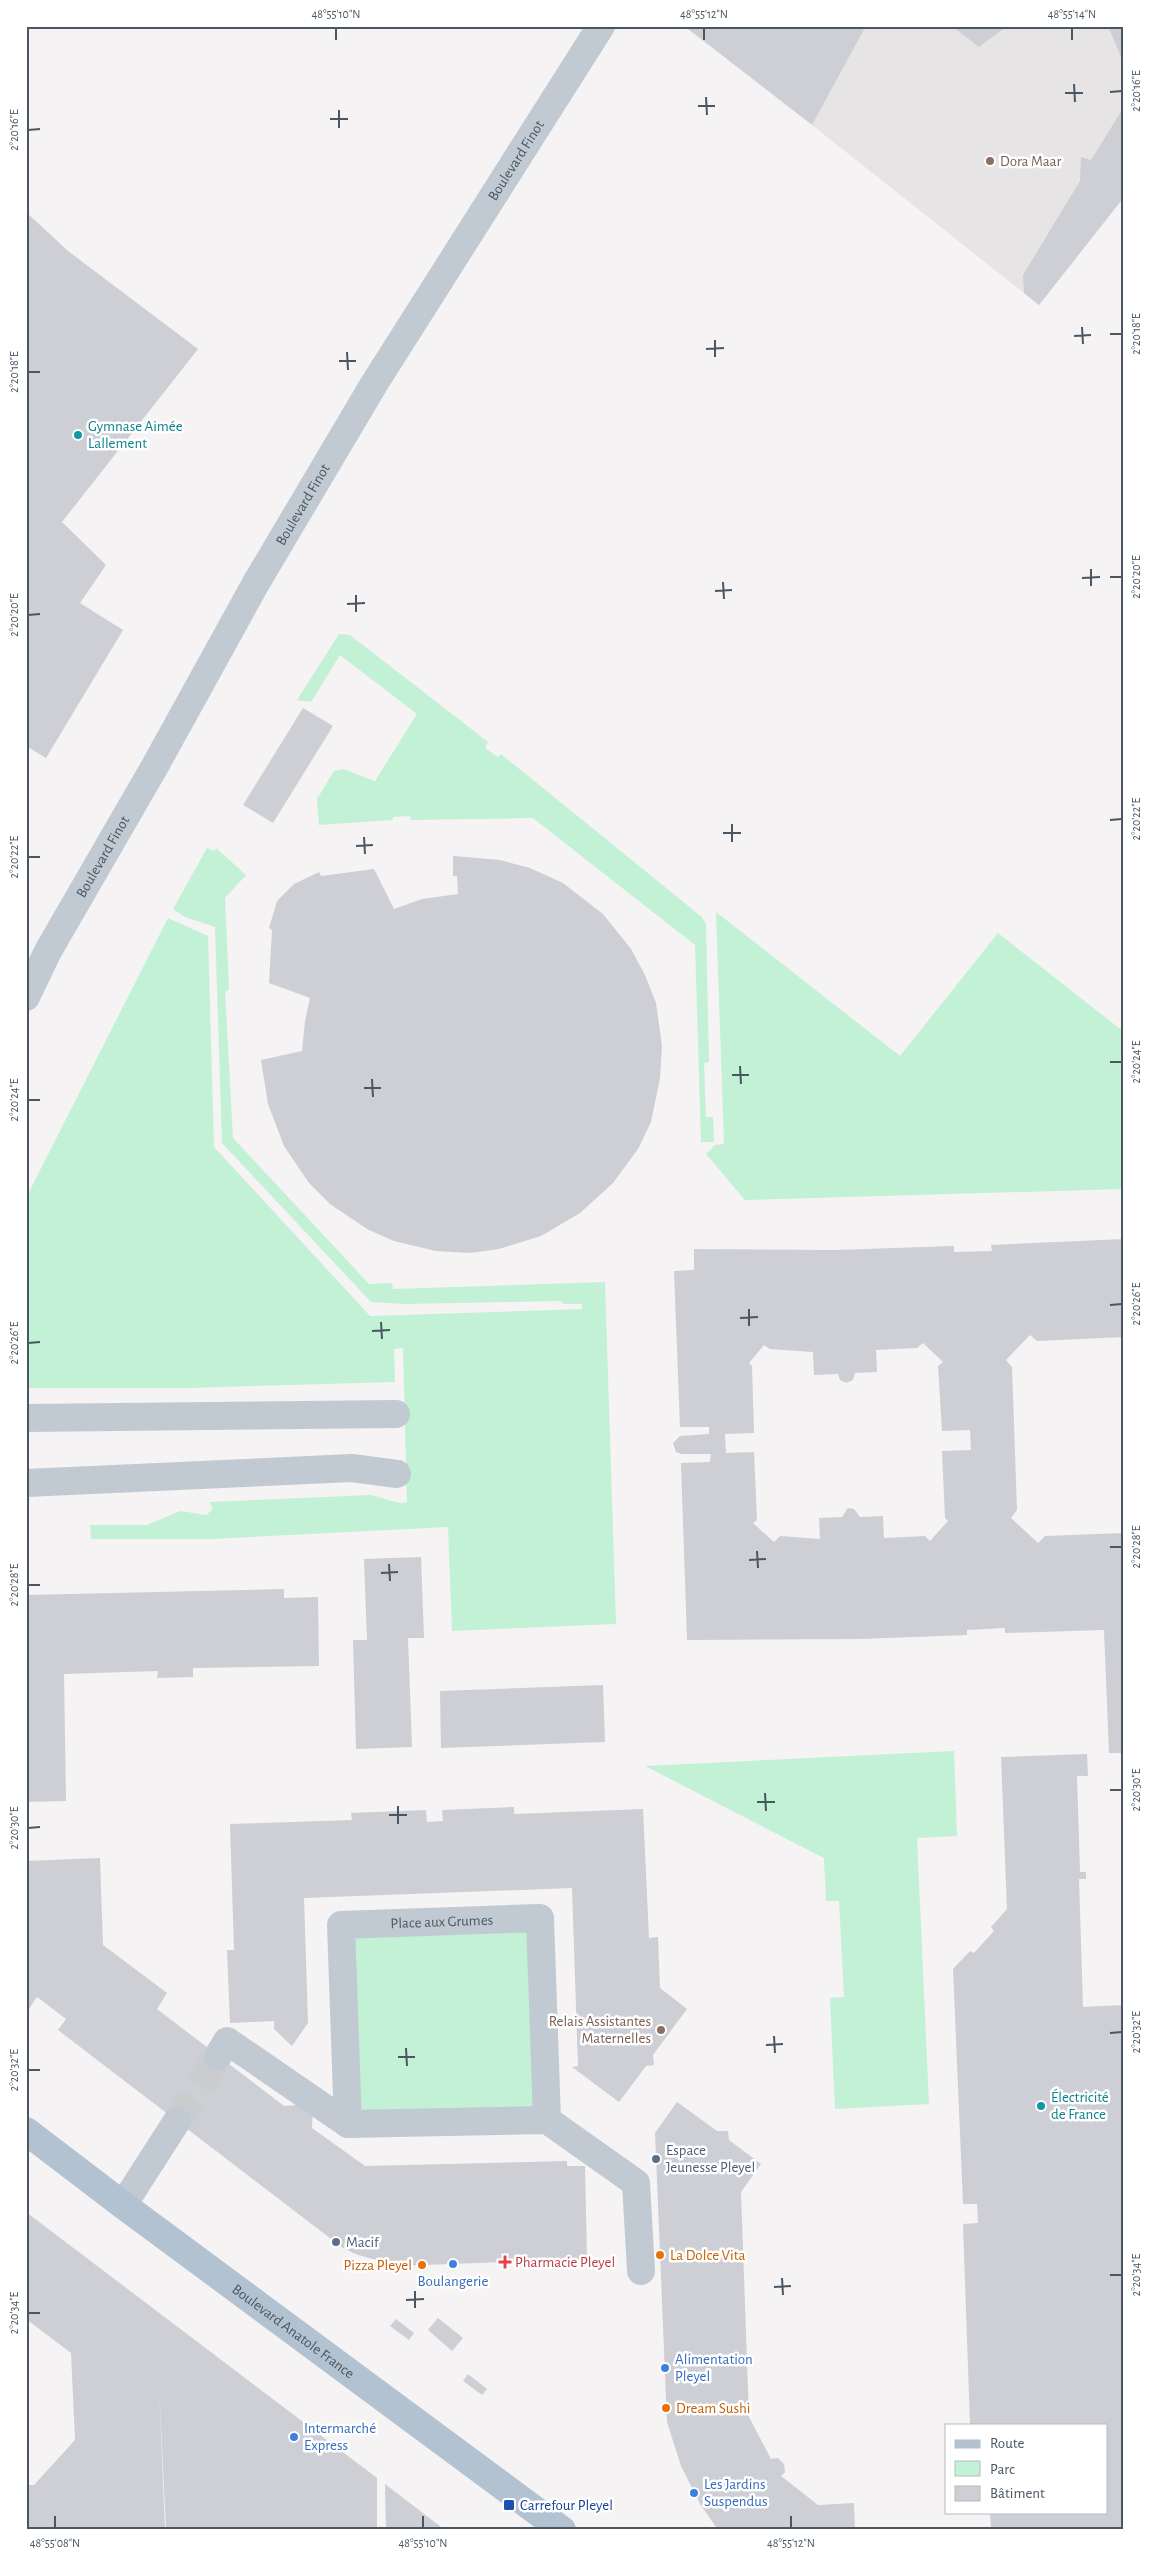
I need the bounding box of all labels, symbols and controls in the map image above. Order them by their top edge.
text: 48°55'10"N [311,8,361,20]
text: 48°55'12"N [680,8,728,20]
text: 48°55'14"N [1048,8,1096,20]
text: 2°20'16"E [1130,70,1142,112]
text: 2°20'16"E [8,109,20,151]
street label: Boulevard Finot [485,117,547,203]
place label: Dora Maar [1000,154,1061,169]
marker: Dora Maar [984,155,996,167]
text: 2°20'18"E [1130,313,1142,355]
text: 2°20'18"E [8,351,20,393]
place label: Gymnase Aimée Lallement [88,419,183,451]
marker: Gymnase Aimée Lallement [72,429,84,441]
street label: Boulevard Finot [273,461,332,548]
text: 2°20'20"E [1130,555,1142,599]
text: 2°20'20"E [8,593,20,637]
text: 2°20'22"E [1130,797,1142,840]
street label: Boulevard Finot [73,813,132,900]
text: 2°20'22"E [8,835,20,878]
text: 2°20'24"E [1130,1040,1142,1084]
text: 2°20'24"E [8,1078,20,1122]
text: 2°20'26"E [1130,1282,1142,1326]
text: 2°20'26"E [8,1321,20,1365]
text: 2°20'28"E [1130,1525,1142,1569]
text: 2°20'28"E [8,1563,20,1607]
text: 2°20'30"E [1130,1768,1142,1812]
text: 2°20'30"E [8,1806,20,1850]
street label: Place aux Grumes [390,1912,493,1931]
text: 2°20'32"E [1130,2011,1142,2053]
place label: Relais Assistantes Maternelles [549,2014,651,2046]
marker: Relais Assistantes Maternelles [655,2024,667,2036]
text: 2°20'32"E [8,2049,20,2091]
place label: Électricité de France [1051,2088,1109,2122]
marker: Électricité de France [1035,2100,1047,2112]
place label: Espace Jeunesse Pleyel [666,2143,755,2175]
marker: Espace Jeunesse Pleyel [650,2153,662,2165]
place label: Macif [346,2235,380,2250]
marker: Macif [330,2236,342,2248]
place label: La Dolce Vita [670,2248,745,2263]
marker: La Dolce Vita [654,2249,666,2261]
text: 2°20'34"E [1130,2253,1142,2296]
place label: Pharmacie Pleyel [515,2255,615,2270]
marker: Pharmacie Pleyel [499,2256,511,2268]
place label: Pizza Pleyel [344,2258,412,2273]
marker: Boulangerie [447,2258,459,2270]
marker: Pizza Pleyel [416,2259,428,2271]
place label: Boulangerie [418,2274,488,2289]
street label: Boulevard Anatole France [230,2281,357,2381]
text: 2°20'34"E [8,2291,20,2334]
place label: Alimentation Pleyel [675,2352,753,2384]
marker: Alimentation Pleyel [659,2362,671,2374]
place label: Dream Sushi [676,2401,750,2416]
marker: Dream Sushi [660,2402,672,2414]
place label: Intermarché Express [304,2421,376,2453]
legend [945,2424,1108,2514]
marker: Intermarché Express [288,2431,300,2443]
text: Route [990,2436,1024,2451]
text: Parc [990,2462,1015,2477]
place label: Les Jardins Suspendus [704,2477,768,2509]
text: Bâtiment [990,2486,1045,2501]
marker: Les Jardins Suspendus [688,2487,700,2499]
marker: Carrefour Pleyel [502,2498,516,2512]
place label: Carrefour Pleyel [520,2498,613,2513]
text: 48°55'08"N [30,2537,80,2549]
text: 48°55'10"N [398,2537,448,2549]
text: 48°55'12"N [767,2537,815,2549]

